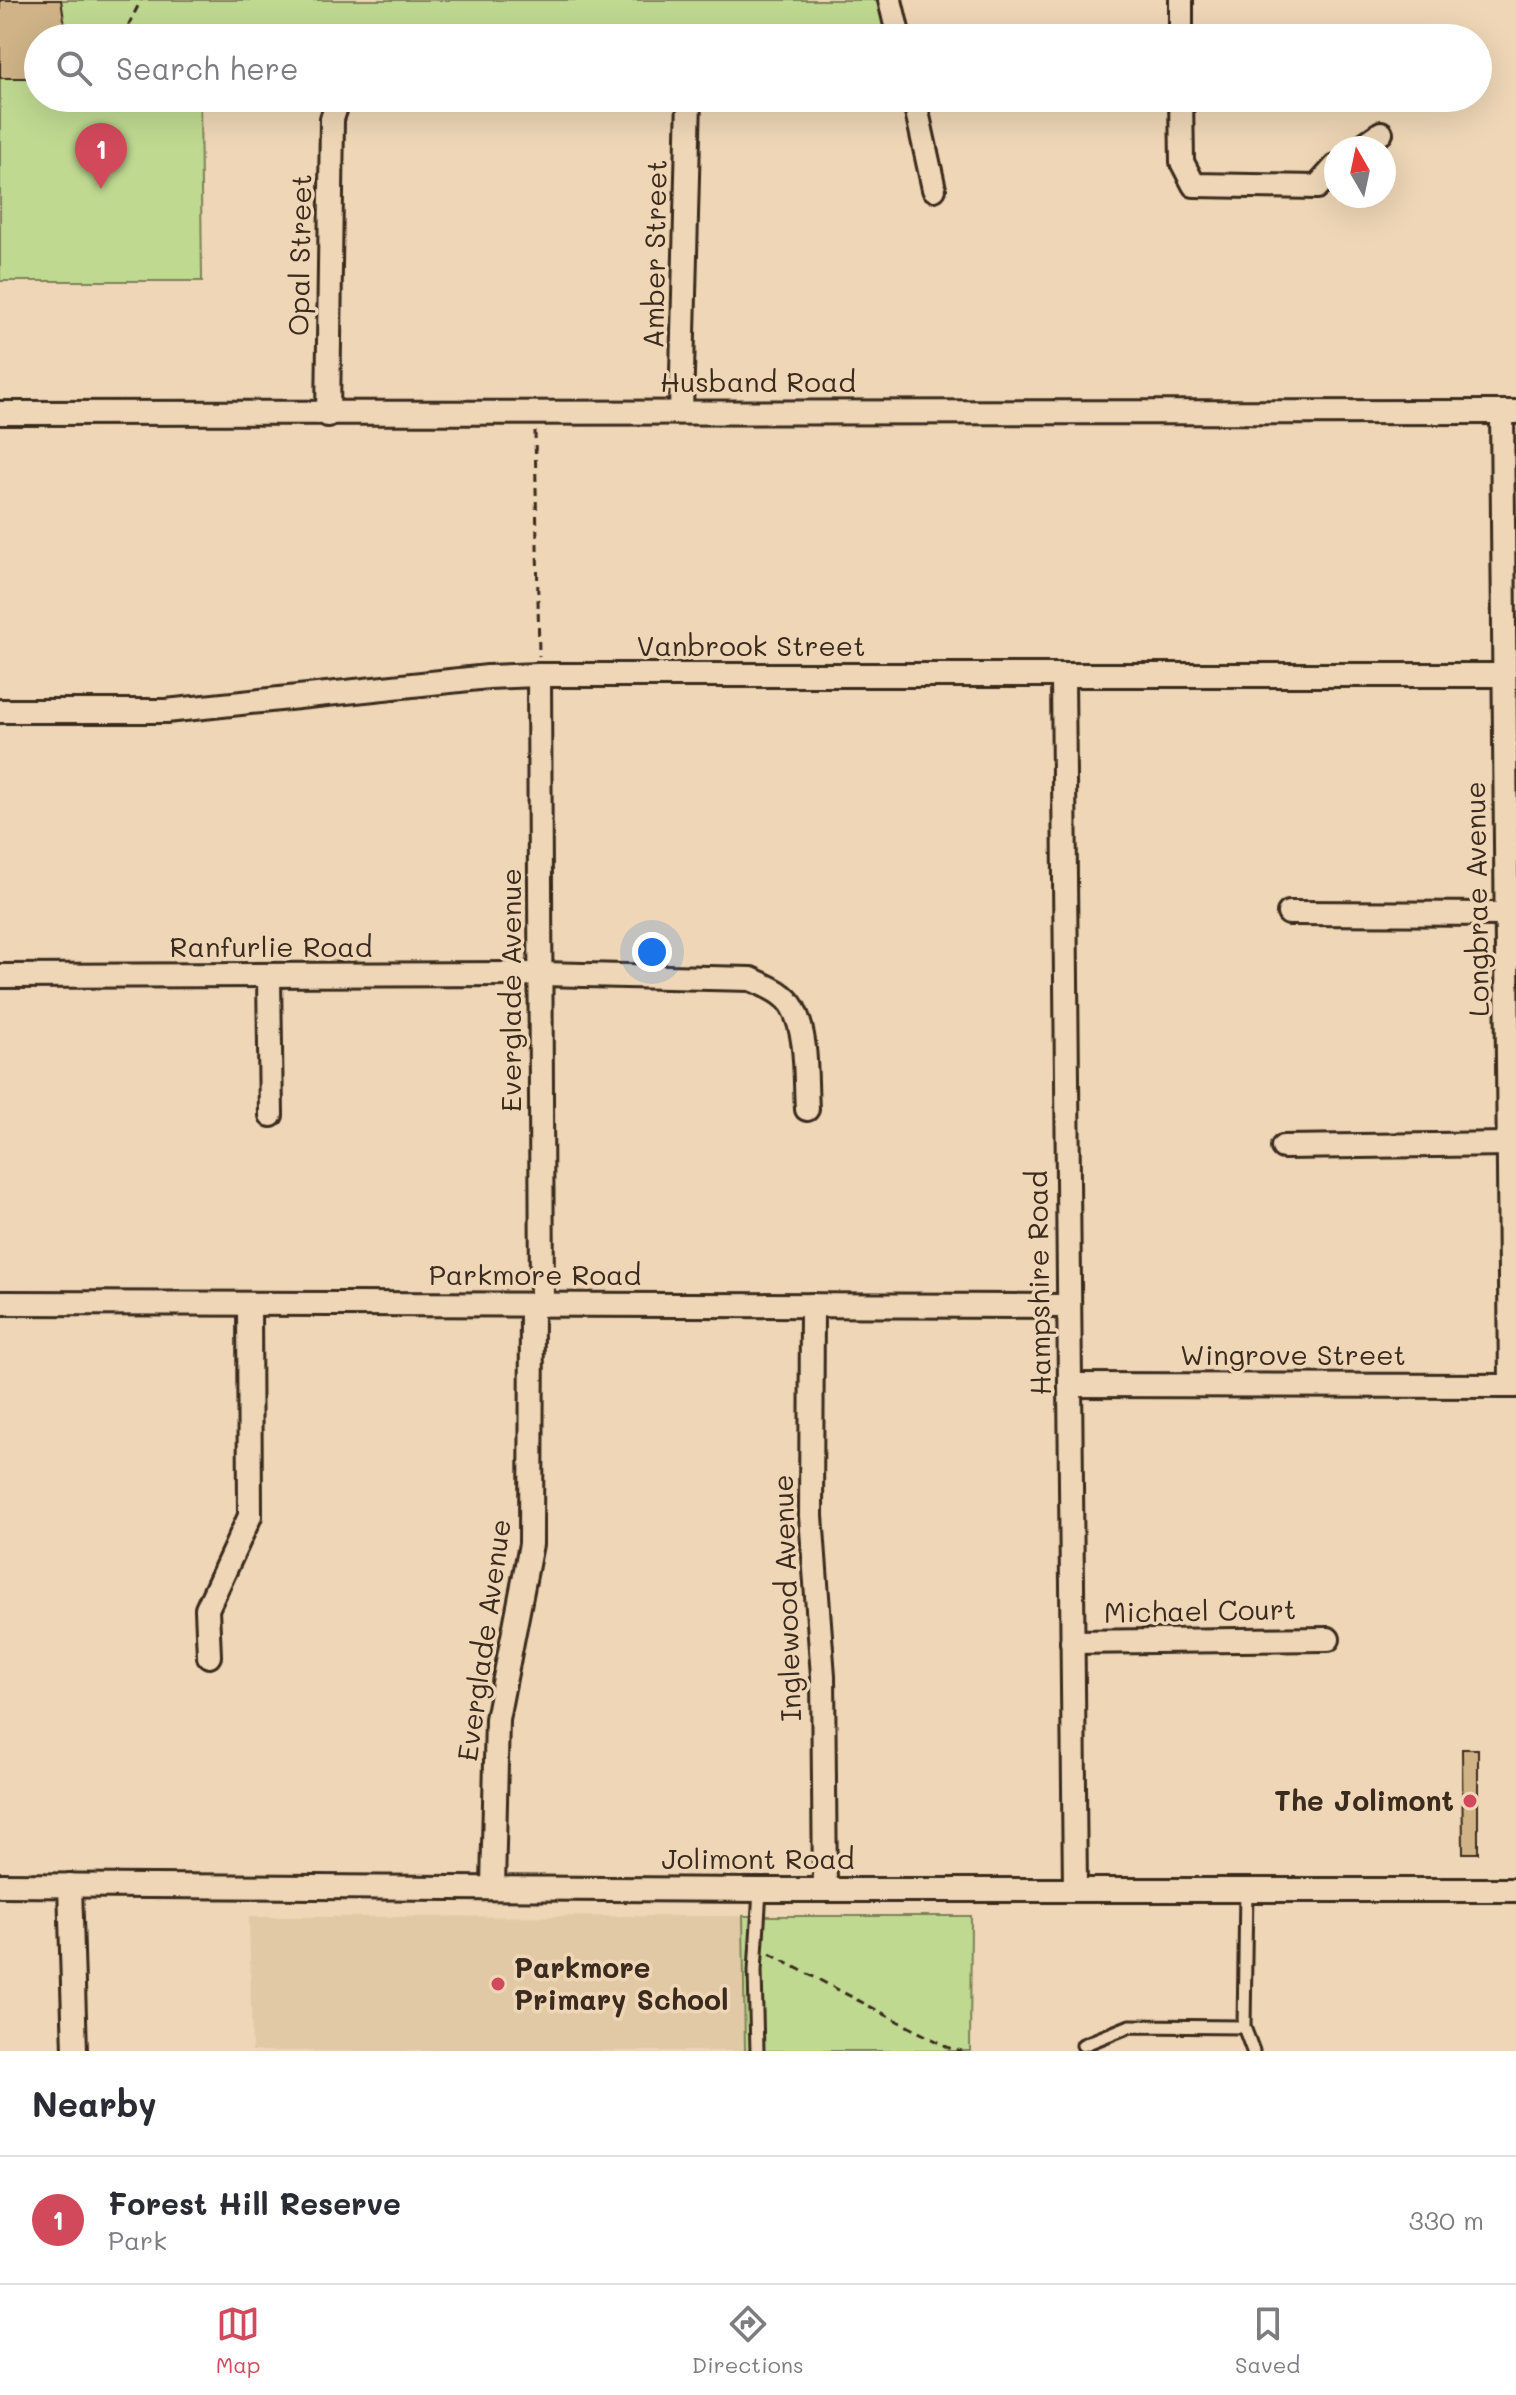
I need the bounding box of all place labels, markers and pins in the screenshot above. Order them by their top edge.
pin: 1 [75,123,127,189]
place label: The Jolimont [1274,1782,1454,1818]
marker: The Jolimont [1461,1792,1479,1810]
place label: Parkmore Primary School [514,1949,729,2018]
marker: Parkmore Primary School [489,1975,507,1993]

